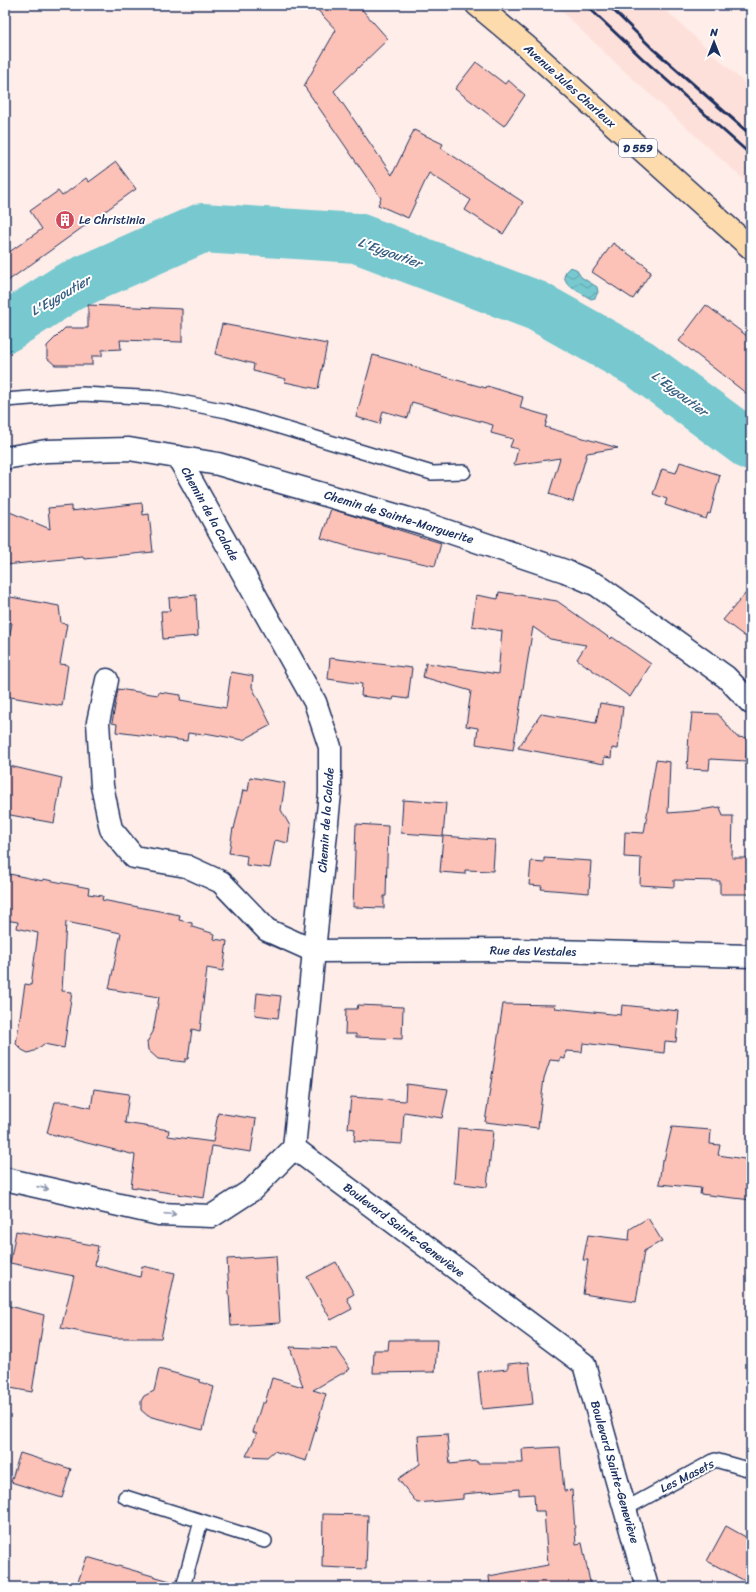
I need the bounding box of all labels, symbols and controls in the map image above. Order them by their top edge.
north arrow [694,22,734,62]
text: N [709,23,718,42]
street label: Avenue Jules Charleux [518,37,622,134]
road number: D 559 [619,139,657,157]
building icon: Le Christinia [54,209,76,231]
place label: Le Christinia [79,209,146,231]
water label: L'Eygoutier [355,230,427,275]
water label: L'Eygoutier [26,268,97,322]
water label: L'Eygoutier [646,364,715,424]
street label: Chemin de la Calade [175,463,245,565]
street label: Chemin de Sainte-Marguerite [321,484,477,550]
street label: Chemin de la Calade [311,767,341,873]
street label: Rue des Vestales [490,939,576,963]
street label: Boulevard Sainte-Geneviève [338,1177,470,1283]
one-way arrow [36,1184,49,1192]
one-way arrow [163,1211,176,1218]
street label: Boulevard Sainte-Geneviève [584,1398,646,1546]
street label: Les Masets [656,1453,718,1499]

